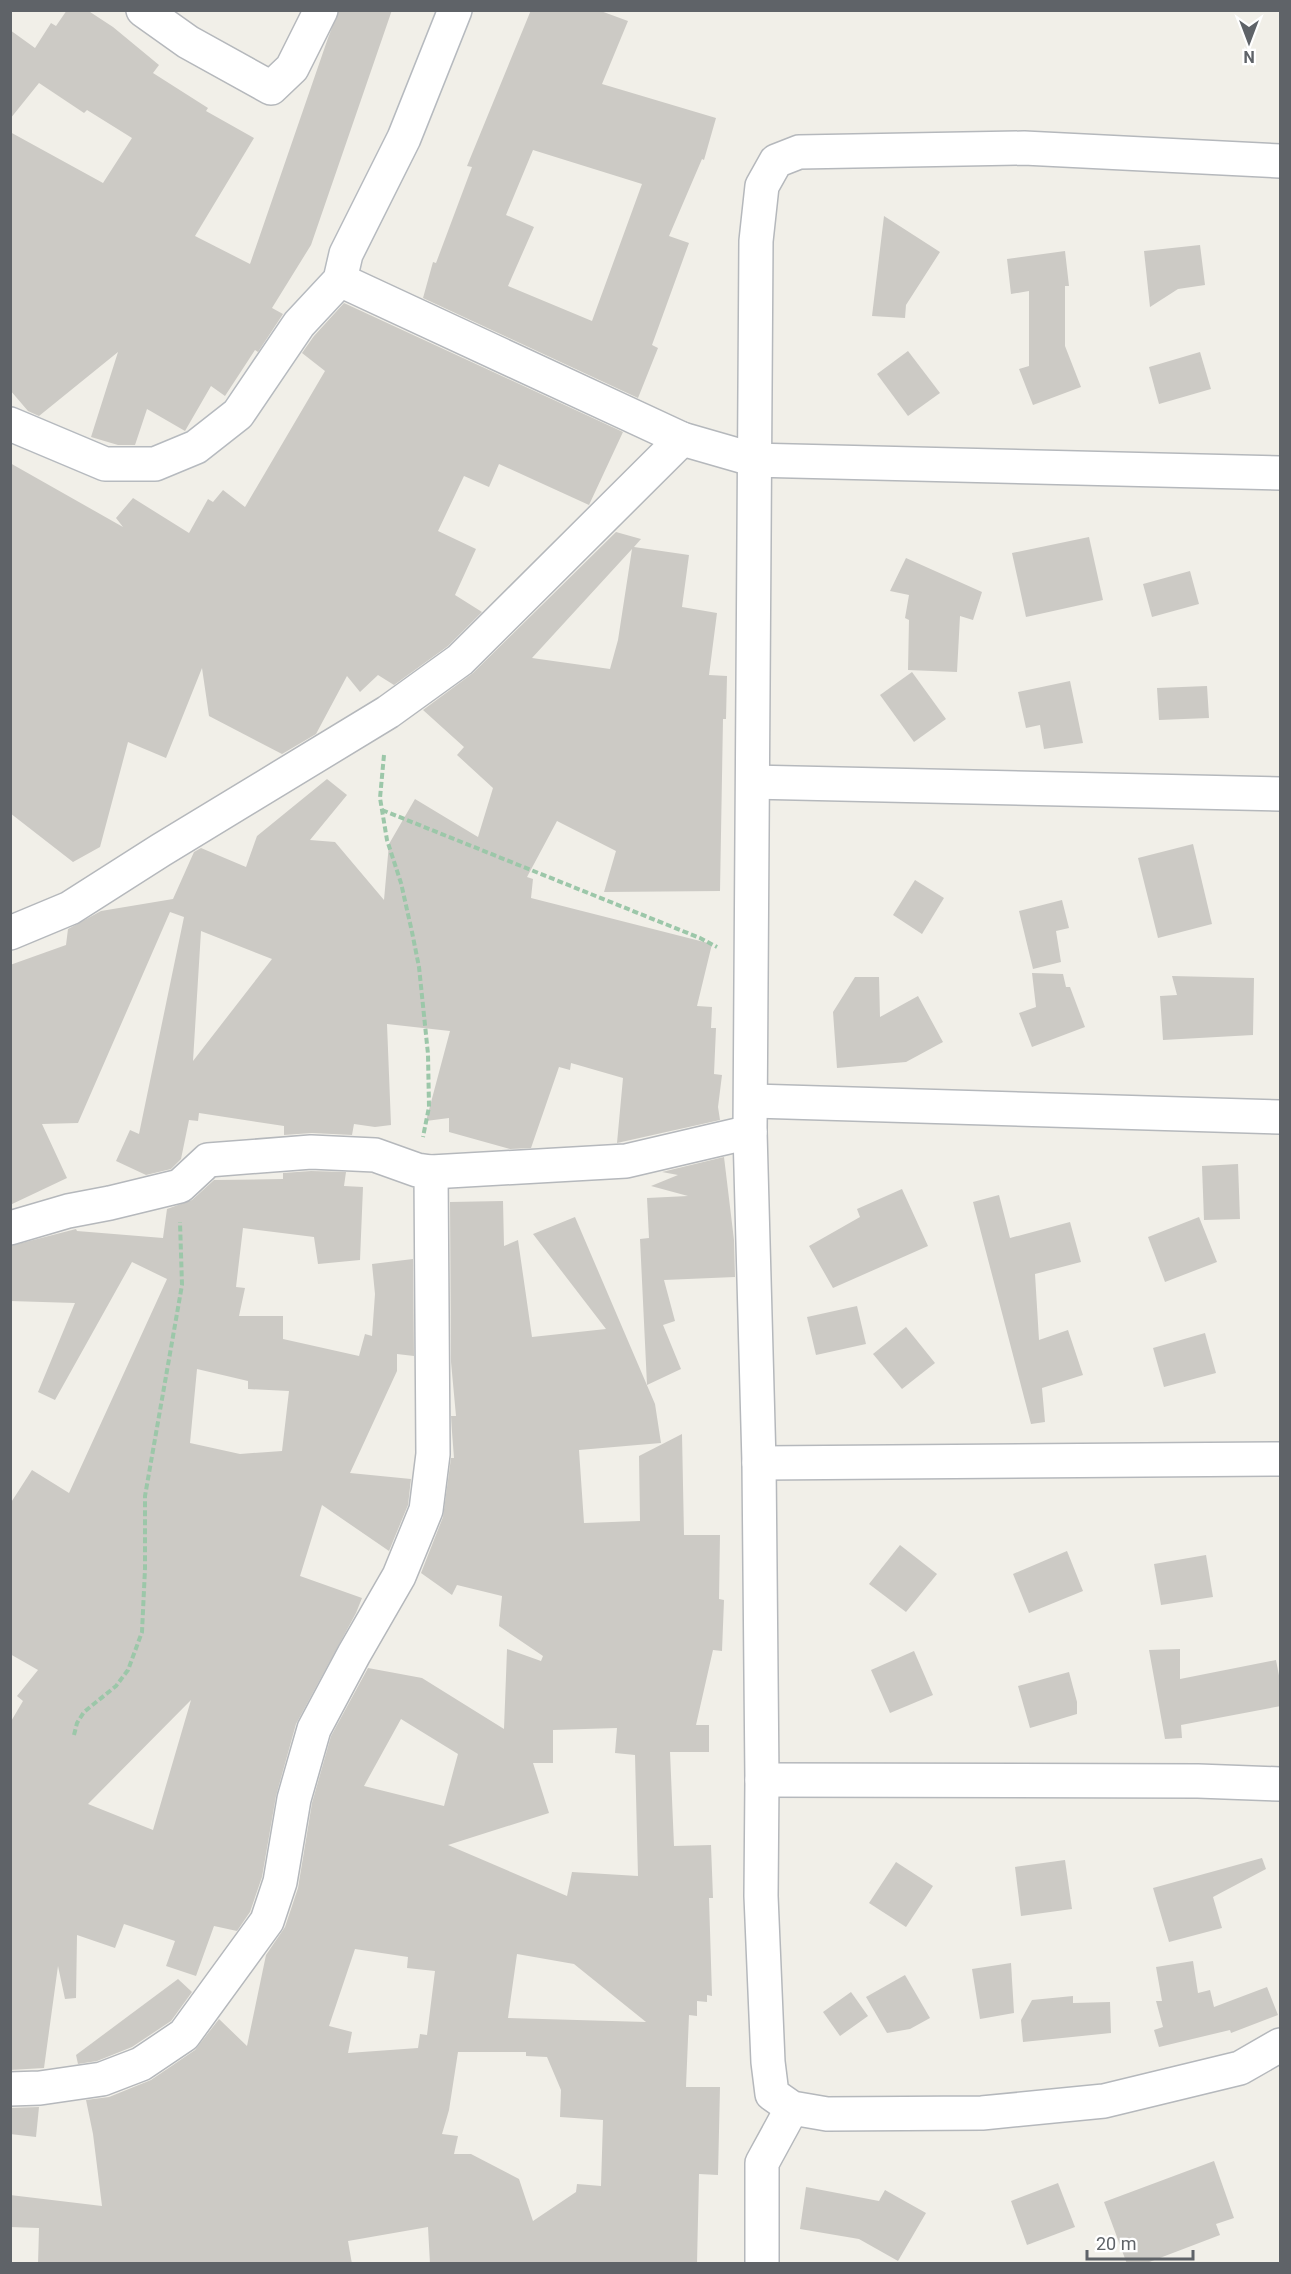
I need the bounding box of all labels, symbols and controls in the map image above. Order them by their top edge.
north arrow [1219,12,1279,72]
text: N [1243,47,1255,66]
scale bar [1087,2223,1194,2261]
text: 20 m [1096,2233,1136,2254]

